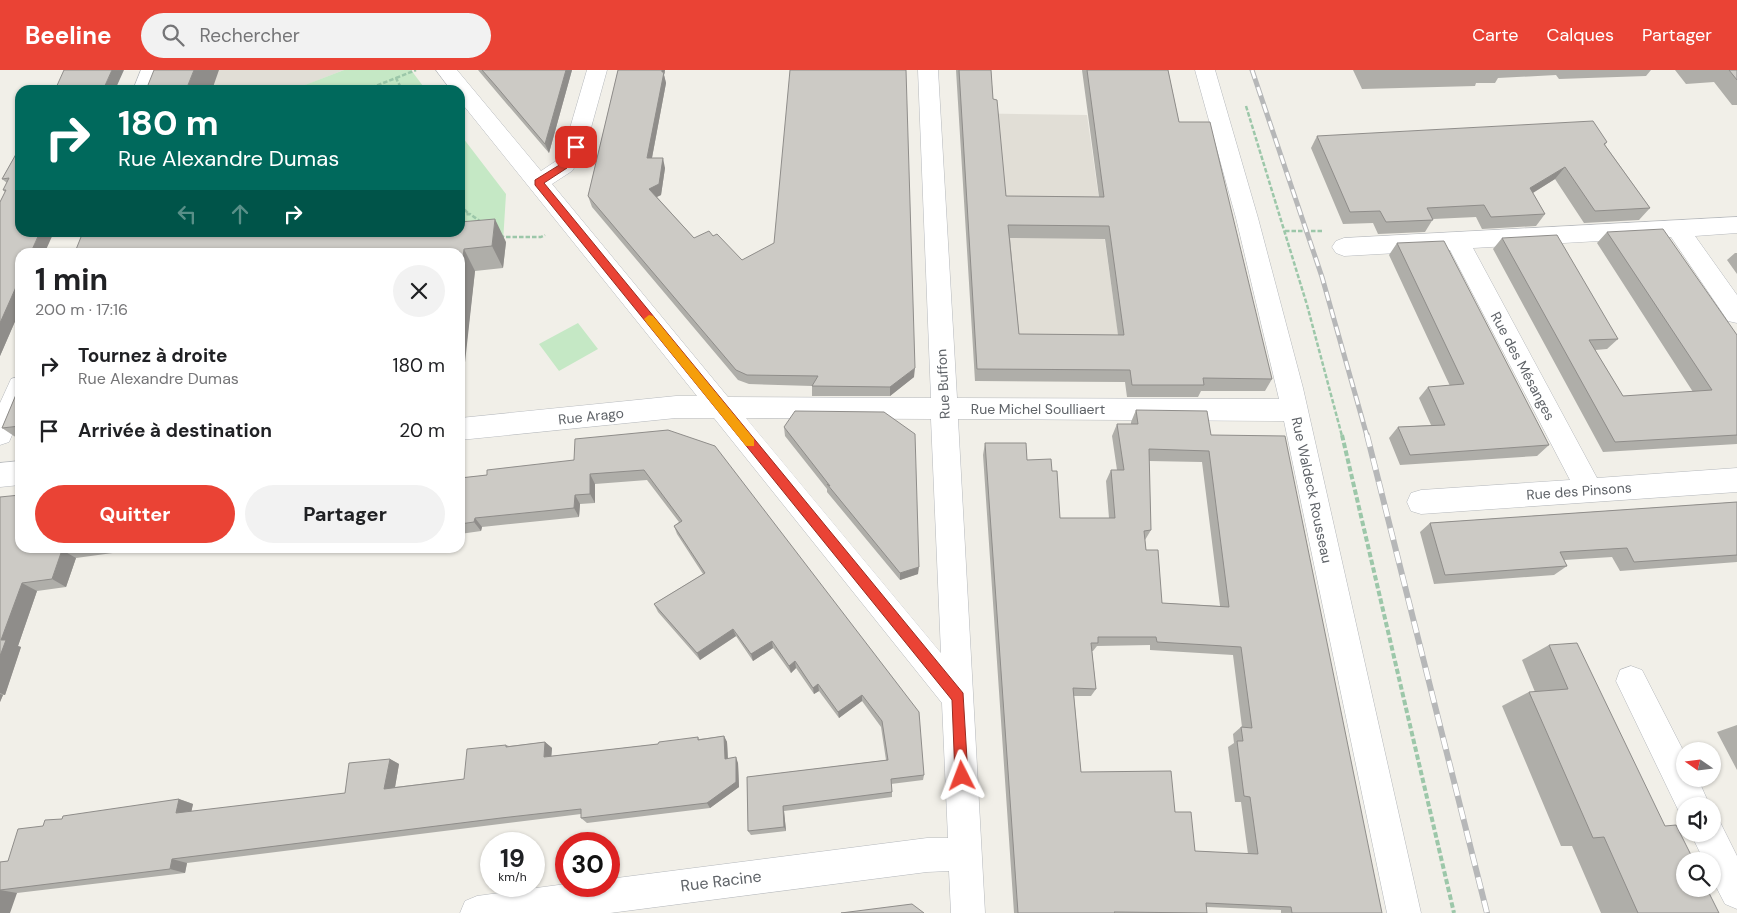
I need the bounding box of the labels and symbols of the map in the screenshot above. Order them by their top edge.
pin [555,126,597,168]
street label: Rue des Mésanges [1487,309,1559,423]
street label: Rue Buffon [932,349,954,419]
street label: Rue Michel Soulliaert [971,400,1105,418]
street label: Rue Arago [557,404,625,428]
street label: Rue Waldeck Rousseau [1288,415,1336,565]
street label: Rue des Pinsons [1526,478,1632,504]
north arrow [1676,742,1721,788]
position arrow [935,749,987,801]
speed limit sign: 30 [555,832,620,897]
street label: Rue Racine [679,866,763,896]

